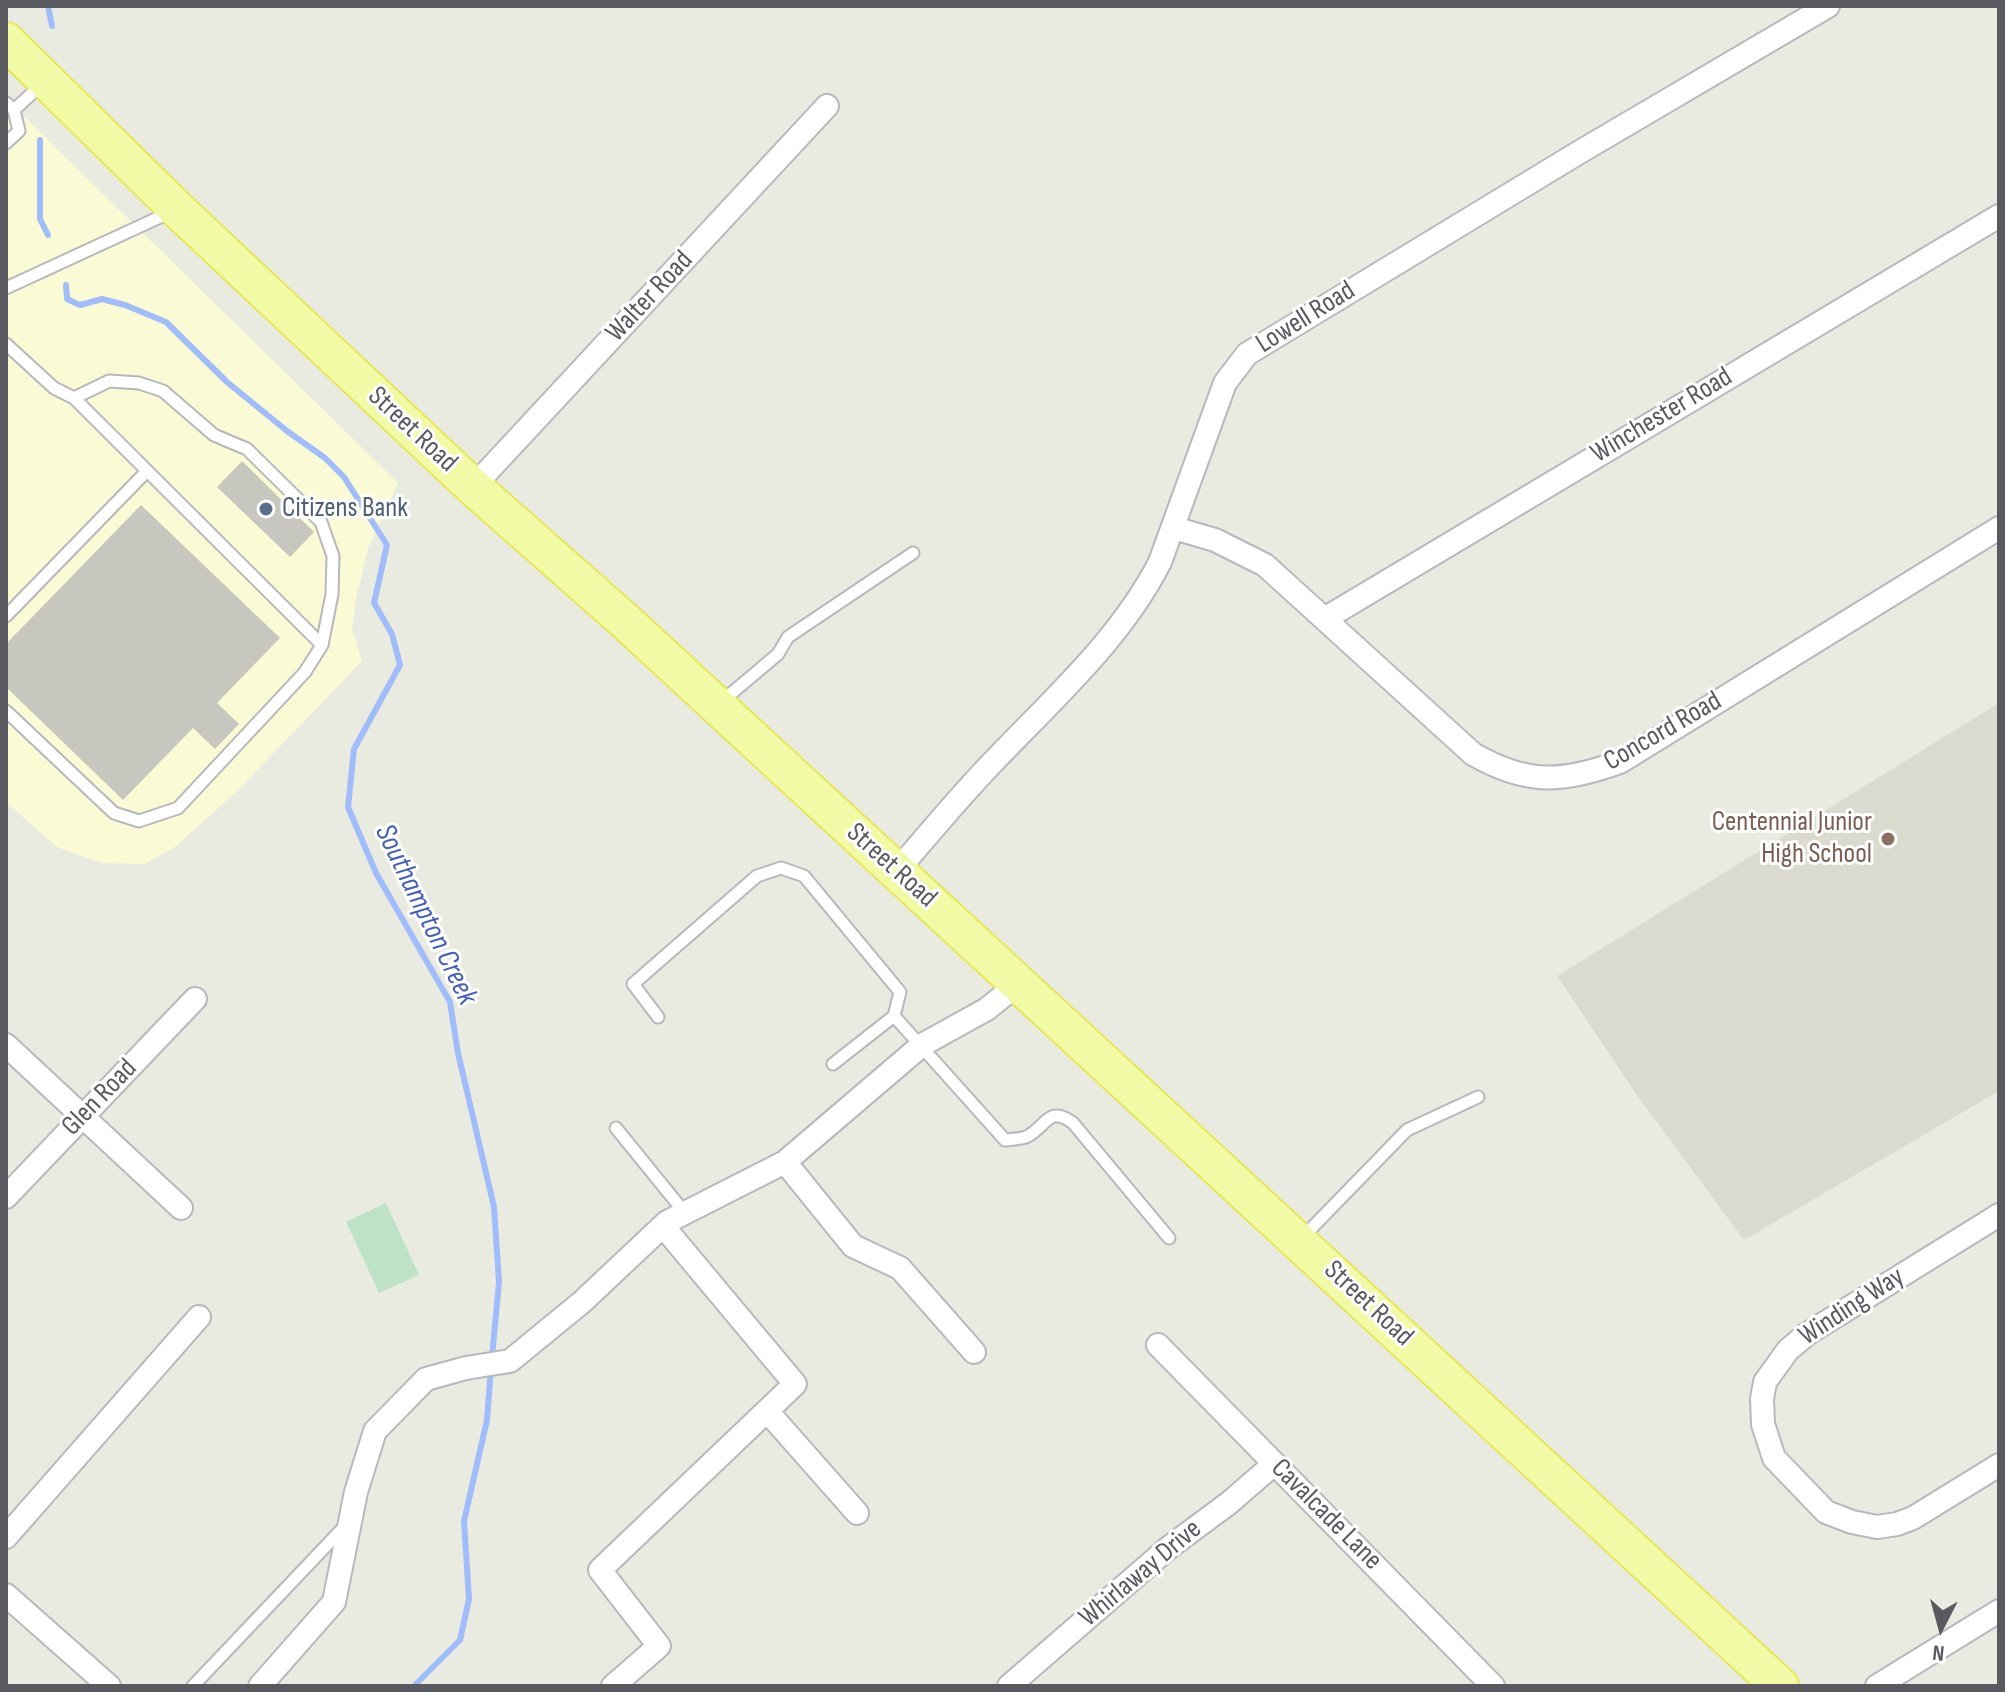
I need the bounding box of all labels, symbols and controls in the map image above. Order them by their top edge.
street label: Walter Road [599,245,701,349]
street label: Lowell Road [1250,275,1362,361]
street label: Winchester Road [1585,361,1739,471]
street label: Street Road [360,380,464,480]
place label: Citizens Bank [282,492,408,526]
marker: Citizens Bank [257,500,275,518]
street label: Concord Road [1598,685,1728,779]
place label: Centennial Junior High School [1712,806,1872,872]
street label: Street Road [839,817,943,915]
water label: Southampton Creek [366,819,484,1011]
marker: Centennial Junior High School [1879,830,1897,848]
street label: Glen Road [55,1053,145,1143]
street label: Street Road [1316,1254,1420,1354]
street label: Winding Way [1793,1261,1911,1353]
street label: Cavalcade Lane [1263,1452,1389,1578]
street label: Whirlaway Drive [1073,1513,1209,1635]
north arrow [1901,1588,1981,1668]
text: N [1931,1638,1946,1666]

